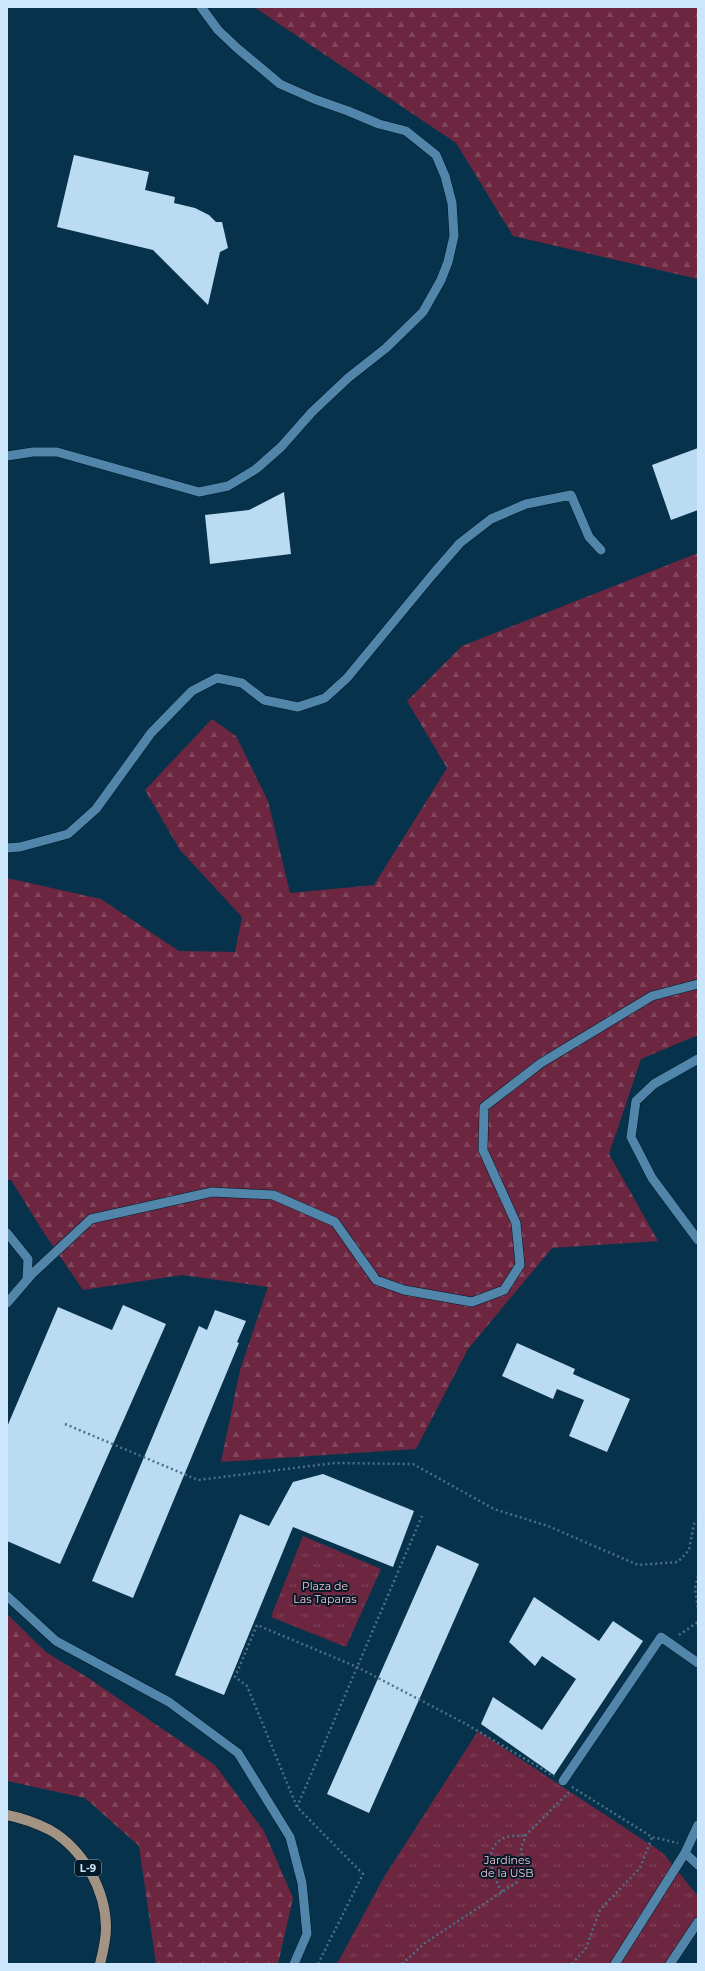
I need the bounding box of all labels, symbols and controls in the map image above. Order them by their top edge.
park label: Plaza de Las Taparas [293,1579,357,1606]
park label: Jardines de la USB [480,1853,534,1880]
road number: L-9 [75,1860,101,1876]

